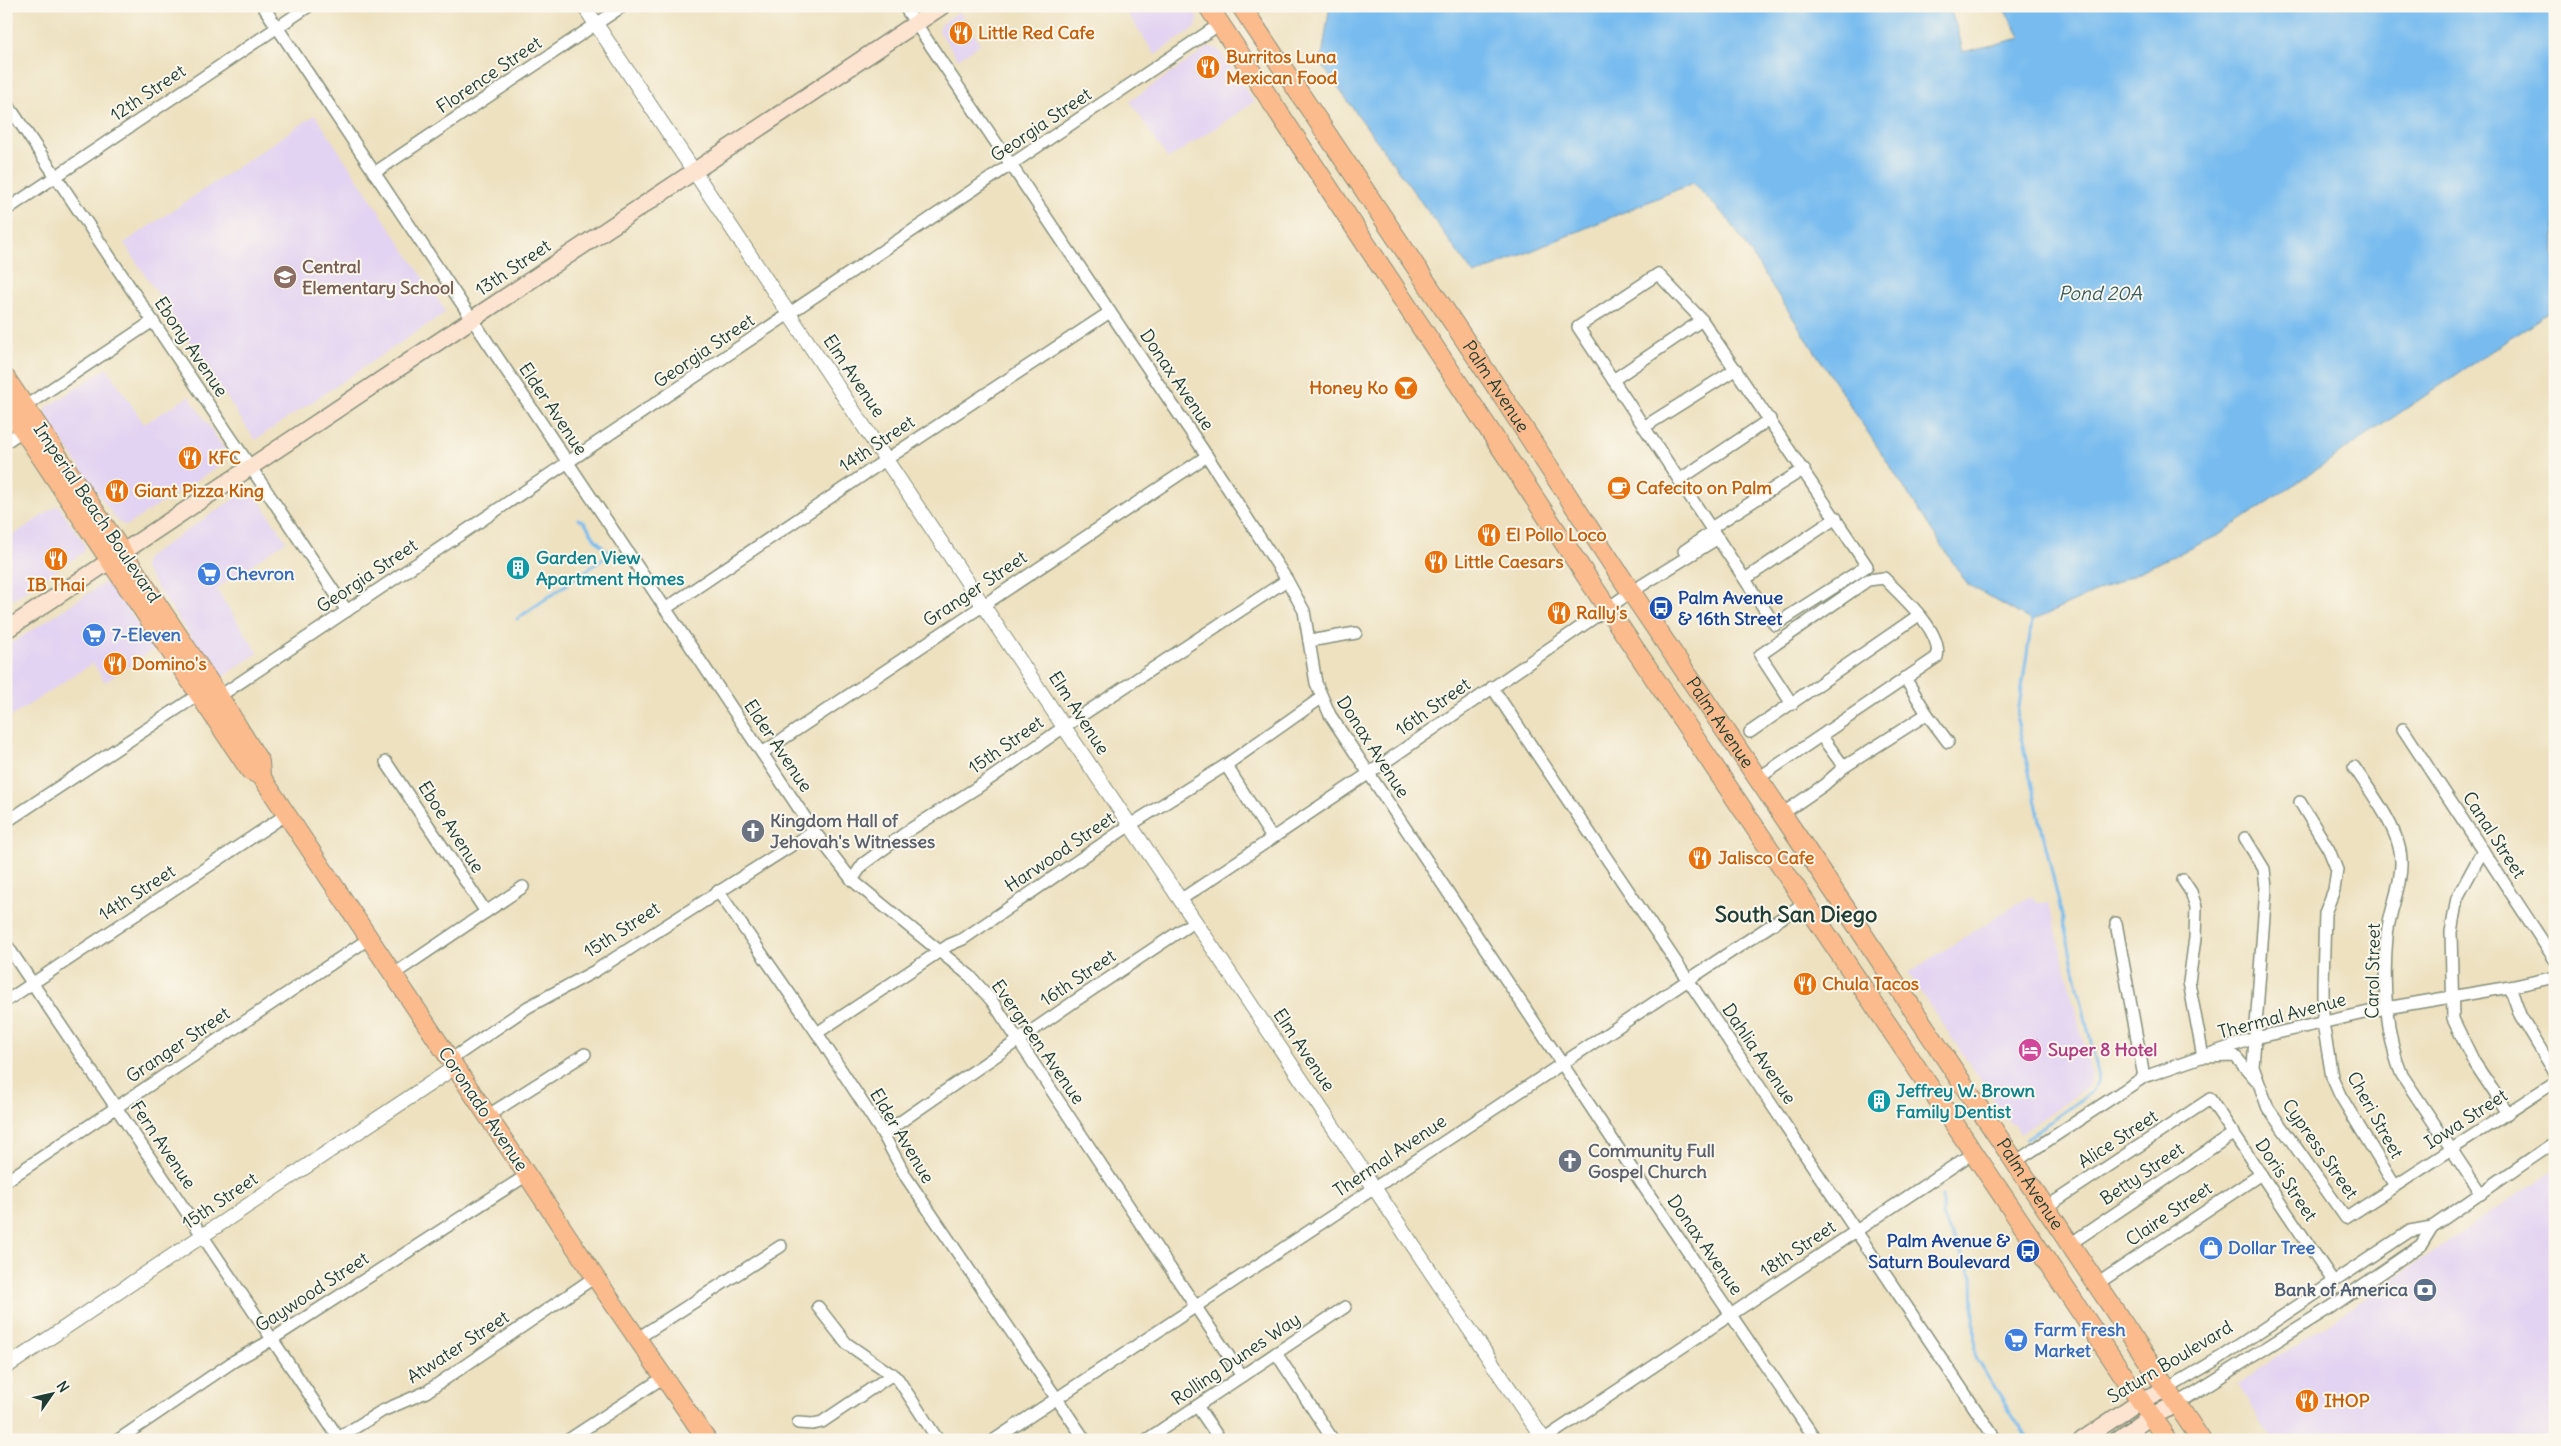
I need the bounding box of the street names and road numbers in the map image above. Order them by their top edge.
street label: Florence Street [432,31,546,118]
street label: 12th Street [106,59,190,126]
street label: Georgia Street [986,82,1096,167]
street label: 13th Street [471,234,555,301]
street label: Ebony Avenue [149,292,233,401]
street label: Georgia Street [649,308,759,393]
street label: Donax Avenue [1135,325,1220,435]
street label: Elm Avenue [818,330,891,422]
street label: Palm Avenue [1458,336,1535,437]
street label: Elder Avenue [514,358,593,459]
street label: 14th Street [835,410,919,477]
street label: Imperial Beach Boulevard [29,419,166,607]
street label: Georgia Street [312,533,422,618]
street label: Granger Street [918,545,1031,632]
street label: Elm Avenue [1044,667,1115,759]
street label: 16th Street [1391,672,1475,741]
street label: Palm Avenue [1681,672,1759,772]
street label: Donax Avenue [1332,691,1415,802]
street label: Elder Avenue [739,695,818,796]
street label: 15th Street [964,710,1048,779]
street label: Eboe Avenue [413,776,490,877]
street label: Canal Street [2458,787,2531,883]
street label: Harwood Street [1000,806,1119,897]
street label: 14th Street [94,859,179,926]
street label: 15th Street [579,896,664,963]
street label: Carol Street [2360,923,2385,1019]
street label: 16th Street [1036,944,1120,1011]
street label: Evergreen Avenue [987,975,1090,1109]
street label: Thermal Avenue [2215,987,2348,1044]
street label: Dahlia Avenue [1717,999,1801,1108]
street label: Granger Street [121,1001,234,1088]
street label: Elm Avenue [1268,1004,1341,1096]
street label: Coronado Avenue [433,1042,533,1175]
street label: Cheri Street [2342,1067,2409,1162]
street label: Iowa Street [2420,1083,2512,1154]
street label: Elder Avenue [865,1084,940,1187]
street label: Cypress Street [2277,1094,2363,1203]
street label: Fern Avenue [126,1096,201,1193]
street label: Alice Street [2074,1104,2162,1173]
street label: Thermal Avenue [1329,1109,1451,1202]
street label: Palm Avenue [1992,1134,2069,1234]
street label: Doris Street [2250,1134,2322,1225]
street label: Betty Street [2095,1137,2188,1210]
street label: 15th Street [178,1167,262,1234]
street label: Claire Street [2121,1176,2216,1251]
street label: Donax Avenue [1662,1190,1748,1299]
street label: 18th Street [1756,1215,1840,1282]
street label: Gaywood Street [251,1246,373,1337]
street label: Atwater Street [402,1305,513,1388]
street label: Rolling Dunes Way [1167,1307,1304,1410]
street label: Saturn Boulevard [2103,1315,2237,1408]

